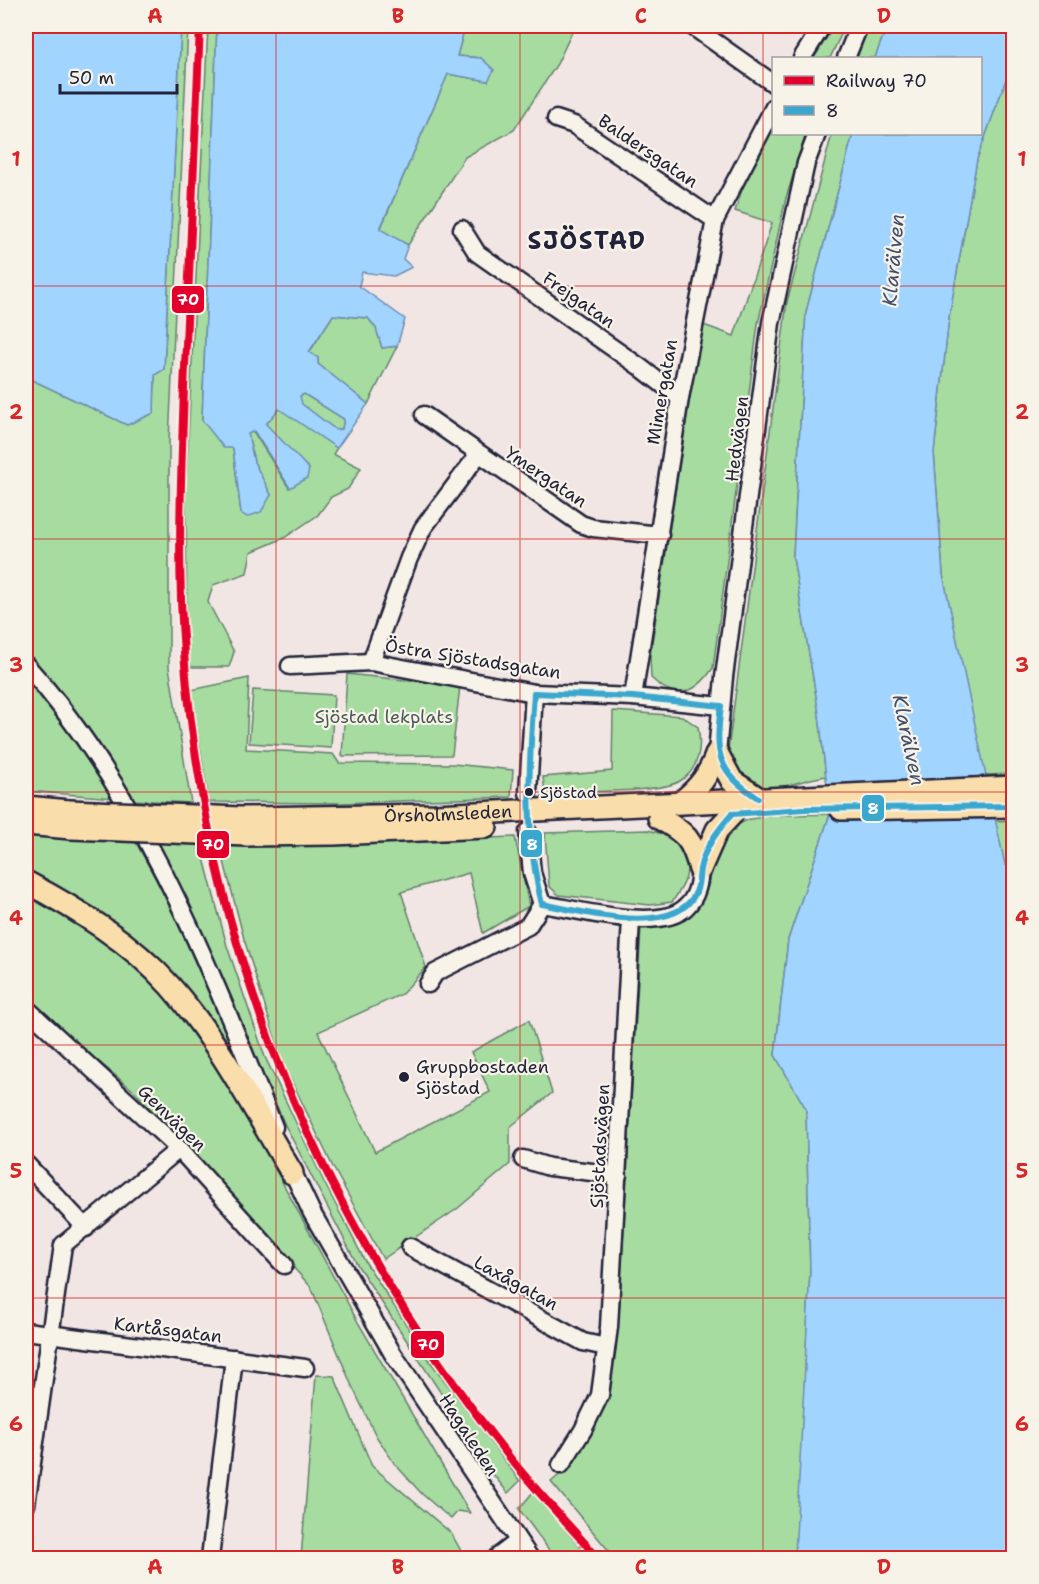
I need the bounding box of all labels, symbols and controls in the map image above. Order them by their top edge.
text: A [147,3,163,29]
text: B [392,3,404,29]
text: C [635,3,647,29]
text: D [877,3,891,29]
scale bar [60,57,177,95]
legend [772,57,982,135]
text: 50 m [69,66,114,90]
text: Railway 70 [826,69,927,93]
text: 8 [826,99,839,123]
street label: Baldersgatan [593,109,703,193]
text: 1 [11,146,21,172]
text: 1 [1017,146,1027,172]
water label: Klarälven [876,213,910,307]
district label: SJÖSTAD [527,225,647,257]
street label: Frejgatan [538,266,620,334]
line badge: 70 [171,285,205,314]
text: 70 [177,289,199,310]
street label: Mimergatan [641,337,683,447]
street label: Hedvägen [720,395,754,483]
text: 2 [9,399,23,425]
text: 2 [1015,399,1029,425]
street label: Ymergatan [500,441,592,513]
street label: Östra Sjöstadsgatan [383,633,563,685]
text: 3 [9,652,23,678]
text: 3 [1015,652,1029,678]
water label: Klarälven [887,692,931,788]
park label: Sjöstad lekplats [315,705,453,729]
place label: Sjöstad [540,782,597,803]
marker: Sjöstad [523,786,535,798]
line badge: 8 [861,794,885,822]
text: 8 [867,798,879,819]
street label: Örsholmsleden [384,799,513,828]
line badge: 8 [520,829,543,858]
line badge: 70 [196,830,230,859]
text: 70 [202,834,224,855]
text: 8 [526,834,538,855]
text: 4 [9,905,23,931]
text: 4 [1015,905,1029,931]
place label: Gruppbostaden Sjöstad [416,1055,549,1100]
marker: Gruppbostaden Sjöstad [397,1070,411,1084]
street label: Genvägen [133,1079,211,1157]
street label: Sjöstadsvägen [585,1083,615,1209]
text: 5 [10,1158,22,1184]
text: 5 [1016,1158,1028,1184]
street label: Laxågatan [470,1250,562,1316]
street label: Kartåsgatan [113,1311,223,1349]
line badge: 70 [410,1330,445,1359]
text: 70 [417,1334,439,1355]
street label: Hagaleden [433,1389,505,1481]
text: 6 [9,1411,23,1437]
text: 6 [1015,1411,1029,1437]
text: A [147,1554,163,1580]
text: B [392,1554,404,1580]
text: C [635,1554,647,1580]
text: D [877,1554,891,1580]

